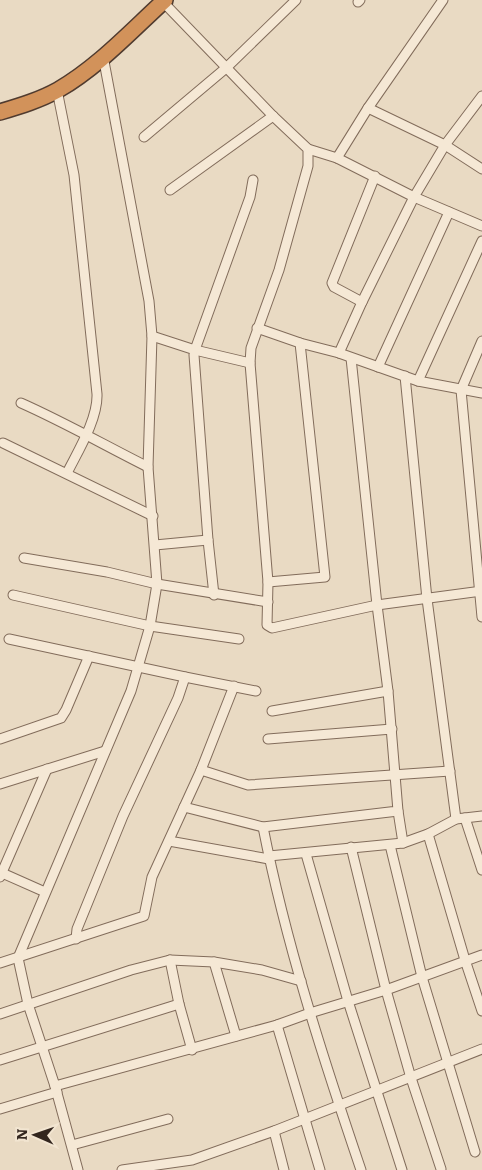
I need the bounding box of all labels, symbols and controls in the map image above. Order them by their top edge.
north arrow [10,1110,60,1160]
text: N [11,1128,31,1141]

